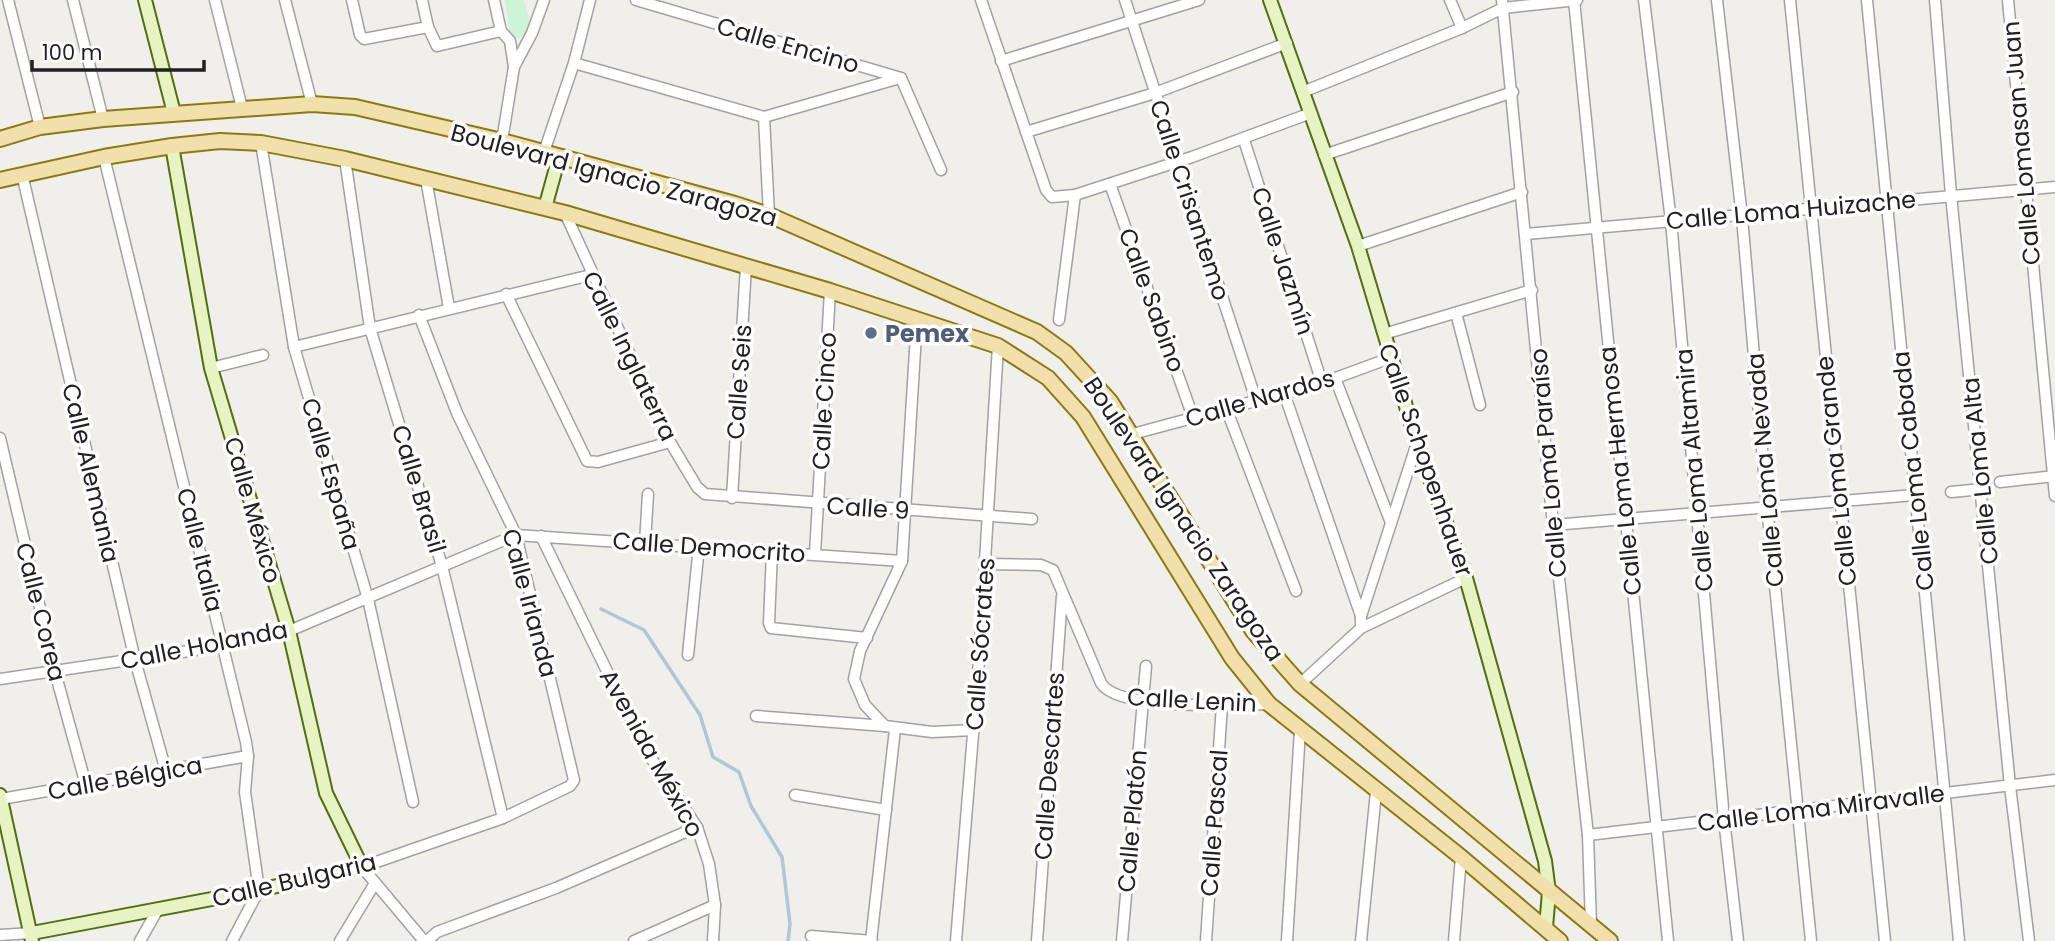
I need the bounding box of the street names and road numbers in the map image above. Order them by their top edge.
street label: Calle Encino [713,9,863,81]
street label: Calle Lomasan Juan [1994,20,2048,266]
street label: Calle Crisantemo [1142,95,1238,305]
street label: Boulevard Ignacio Zaragoza [447,116,781,234]
street label: Calle Jazmín [1244,183,1322,339]
street label: Calle Loma Huizache [1665,183,1917,237]
street label: Calle Sabino [1111,223,1193,377]
street label: Calle Inglaterra [575,266,685,446]
street label: Calle Seis [719,323,759,441]
street label: Calle Cinco [804,331,844,471]
street label: Calle Schopenhauer [1371,339,1481,581]
street label: Calle Loma Hermosa [1591,345,1649,597]
street label: Calle Loma Paraíso [1522,347,1574,579]
street label: Calle Loma Altamira [1667,347,1721,593]
street label: Calle Loma Cabada [1884,350,1942,592]
street label: Calle Loma Nevada [1738,352,1792,588]
street label: Calle Loma Grande [1808,354,1864,588]
street label: Calle Nardos [1181,361,1339,435]
street label: Boulevard Ignacio Zaragoza [1076,370,1292,668]
street label: Calle Loma Alta [1954,376,2006,566]
street label: Calle Alemania [54,380,128,566]
street label: Calle España [294,394,368,554]
street label: Calle Brasil [384,421,454,557]
street label: Calle México [216,433,290,587]
street label: Calle Italia [169,485,231,615]
street label: Calle 9 [825,489,911,527]
street label: Calle Democrito [611,524,807,570]
street label: Calle Irlanda [494,525,566,681]
street label: Calle Corea [8,539,74,685]
street label: Calle Sócrates [957,556,1003,732]
street label: Calle Holanda [118,613,290,677]
street label: Avenida México [592,663,712,843]
street label: Calle Descartes [1026,671,1072,861]
street label: Calle Lenin [1126,680,1258,720]
street label: Calle Bélgica [45,748,205,808]
street label: Calle Platón [1109,748,1155,894]
street label: Calle Pascal [1192,748,1236,898]
street label: Calle Loma Miravalle [1695,776,1947,840]
street label: Calle Bulgaria [209,845,379,915]

